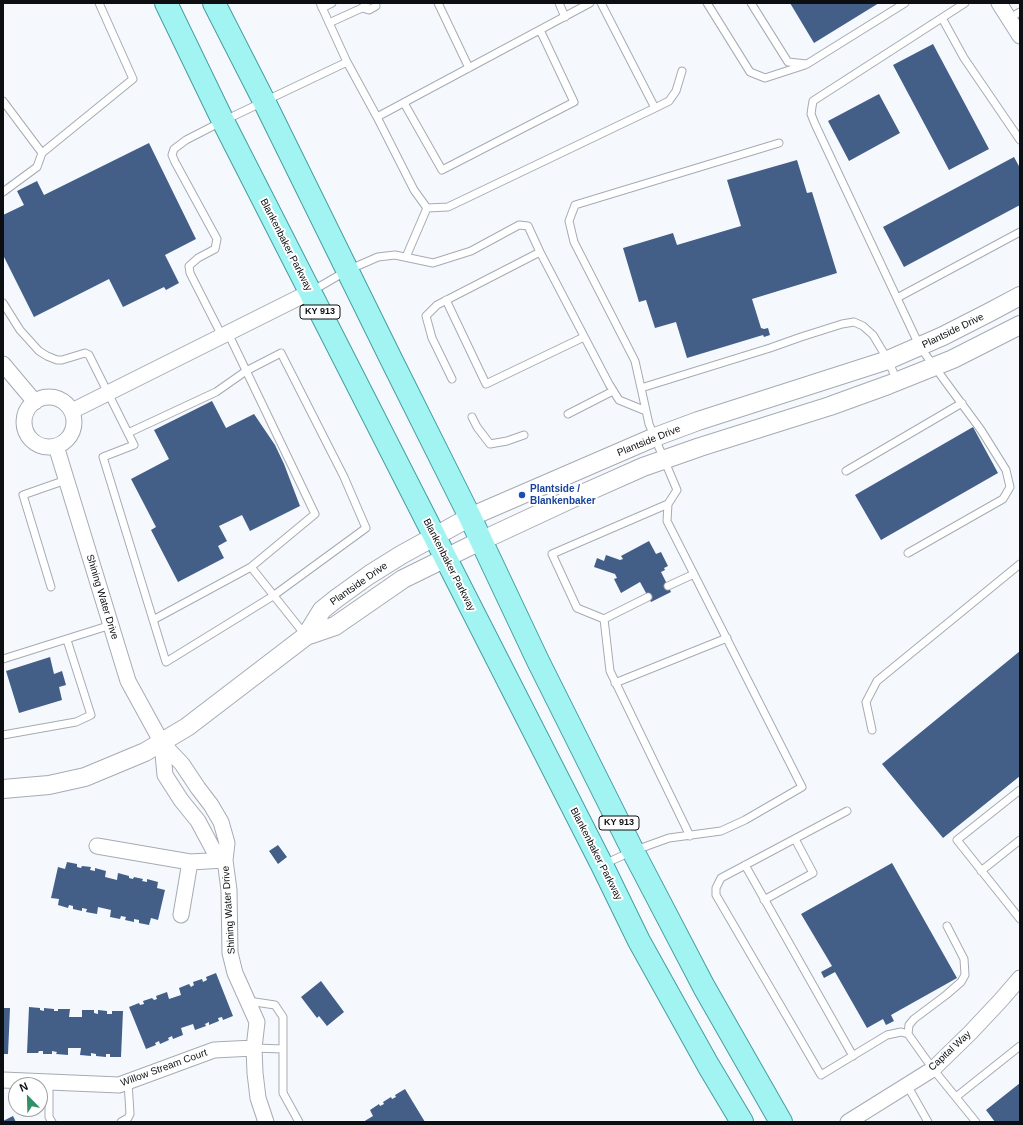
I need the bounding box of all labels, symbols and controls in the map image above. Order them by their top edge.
street label: Blankenbaker Parkway [257,197,315,293]
road number: KY 913 [300,305,340,319]
street label: Plantside Drive [920,311,986,351]
street label: Plantside Drive [616,423,682,459]
place label: Plantside / Blankenbaker [530,483,596,506]
marker: Plantside / Blankenbaker [517,490,527,500]
street label: Blankenbaker Parkway [420,517,478,613]
street label: Shining Water Drive [83,553,121,641]
street label: Plantside Drive [328,560,390,608]
street label: Blankenbaker Parkway [567,806,625,902]
road number: KY 913 [599,816,639,830]
street label: Shining Water Drive [220,865,238,955]
street label: Capital Way [926,1028,974,1074]
street label: Willow Stream Court [119,1047,209,1089]
north arrow [8,1077,48,1117]
text: N [18,1080,30,1094]

